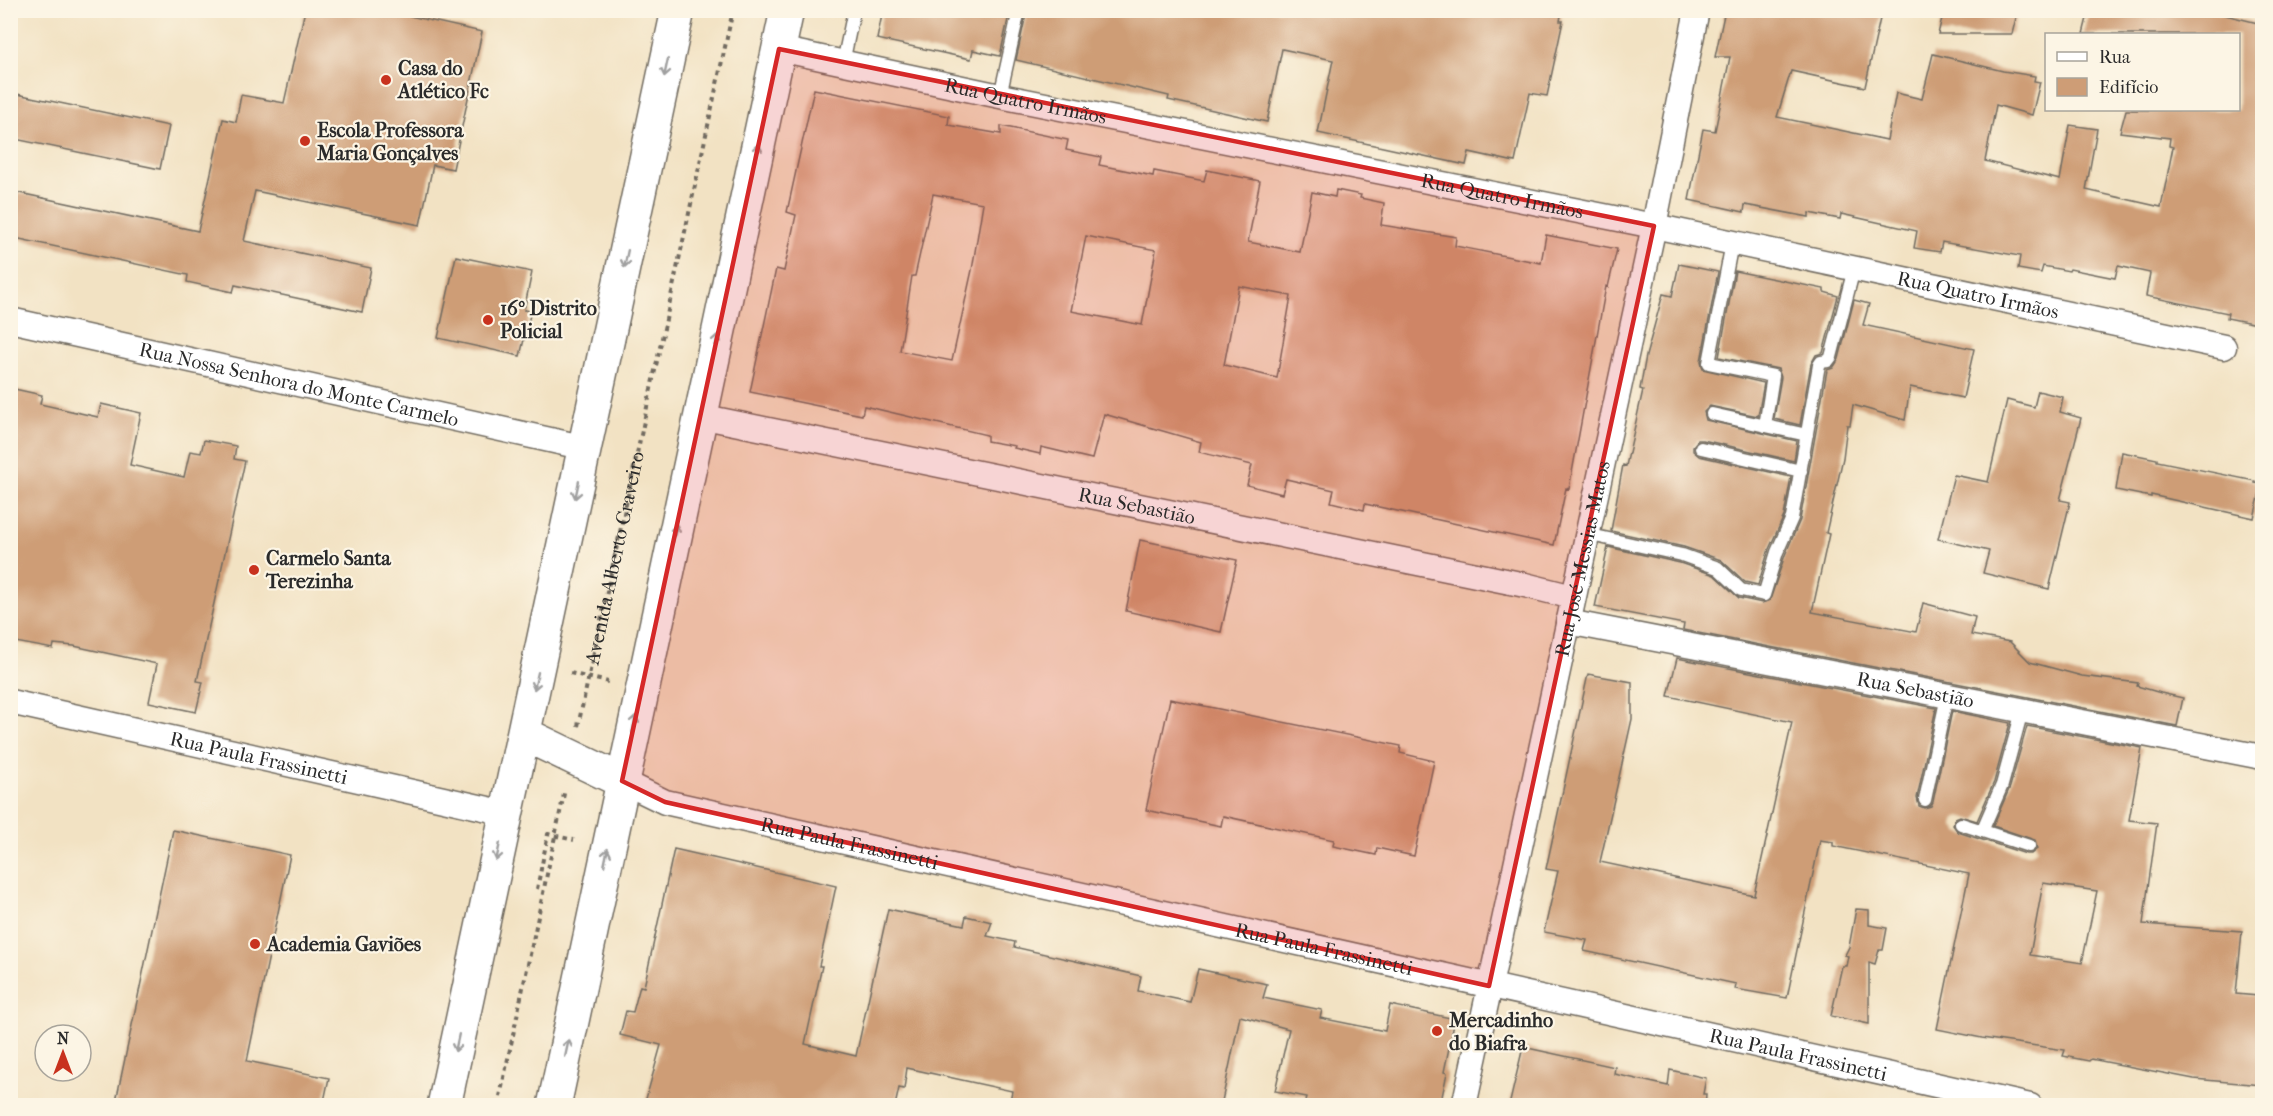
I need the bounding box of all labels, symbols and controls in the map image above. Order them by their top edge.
legend [2045,33,2240,111]
text: Rua [2099,47,2131,68]
place label: Casa do Atlético Fc [396,57,489,103]
one-way arrow [660,57,671,77]
marker: Casa do Atlético Fc [379,73,393,87]
street label: Rua Quatro Irmãos [942,74,1109,129]
text: Edifício [2099,77,2158,98]
place label: Escola Professora Maria Gonçalves [316,119,464,166]
marker: Escola Professora Maria Gonçalves [298,134,312,148]
one-way arrow [752,143,763,162]
street label: Rua Quatro Irmãos [1419,169,1585,224]
one-way arrow [620,248,631,268]
street label: Rua Quatro Irmãos [1895,267,2061,324]
place label: 16º Distrito Policial [500,297,597,343]
marker: 16º Distrito Policial [481,313,495,327]
one-way arrow [711,333,722,353]
street label: Rua Nossa Senhora do Monte Carmelo [137,338,461,431]
street label: Avenida Alberto Craveiro [580,449,649,668]
street label: Rua José Messias Matos [1550,459,1615,659]
one-way arrow [571,480,582,500]
street label: Rua Sebastião [1076,483,1197,529]
one-way arrow [670,524,681,543]
place label: Carmelo Santa Terezinha [265,547,392,593]
marker: Carmelo Santa Terezinha [247,563,261,577]
street label: Rua Sebastião [1855,667,1976,713]
one-way arrow [529,671,541,690]
one-way arrow [629,715,640,734]
street label: Rua Paula Frassinetti [168,727,350,789]
street label: Rua Paula Frassinetti [759,813,941,875]
one-way arrow [492,842,503,862]
one-way arrow [601,848,612,868]
street label: Rua Paula Frassinetti [1233,918,1415,980]
place label: Academia Gaviões [265,933,422,956]
marker: Academia Gaviões [248,937,262,951]
place label: Mercadinho do Biafra [1448,1009,1553,1055]
north arrow [33,1023,93,1083]
marker: Mercadinho do Biafra [1430,1024,1444,1038]
street label: Rua Paula Frassinetti [1707,1024,1889,1086]
text: N [57,1029,70,1048]
one-way arrow [451,1033,463,1052]
one-way arrow [561,1039,573,1058]

